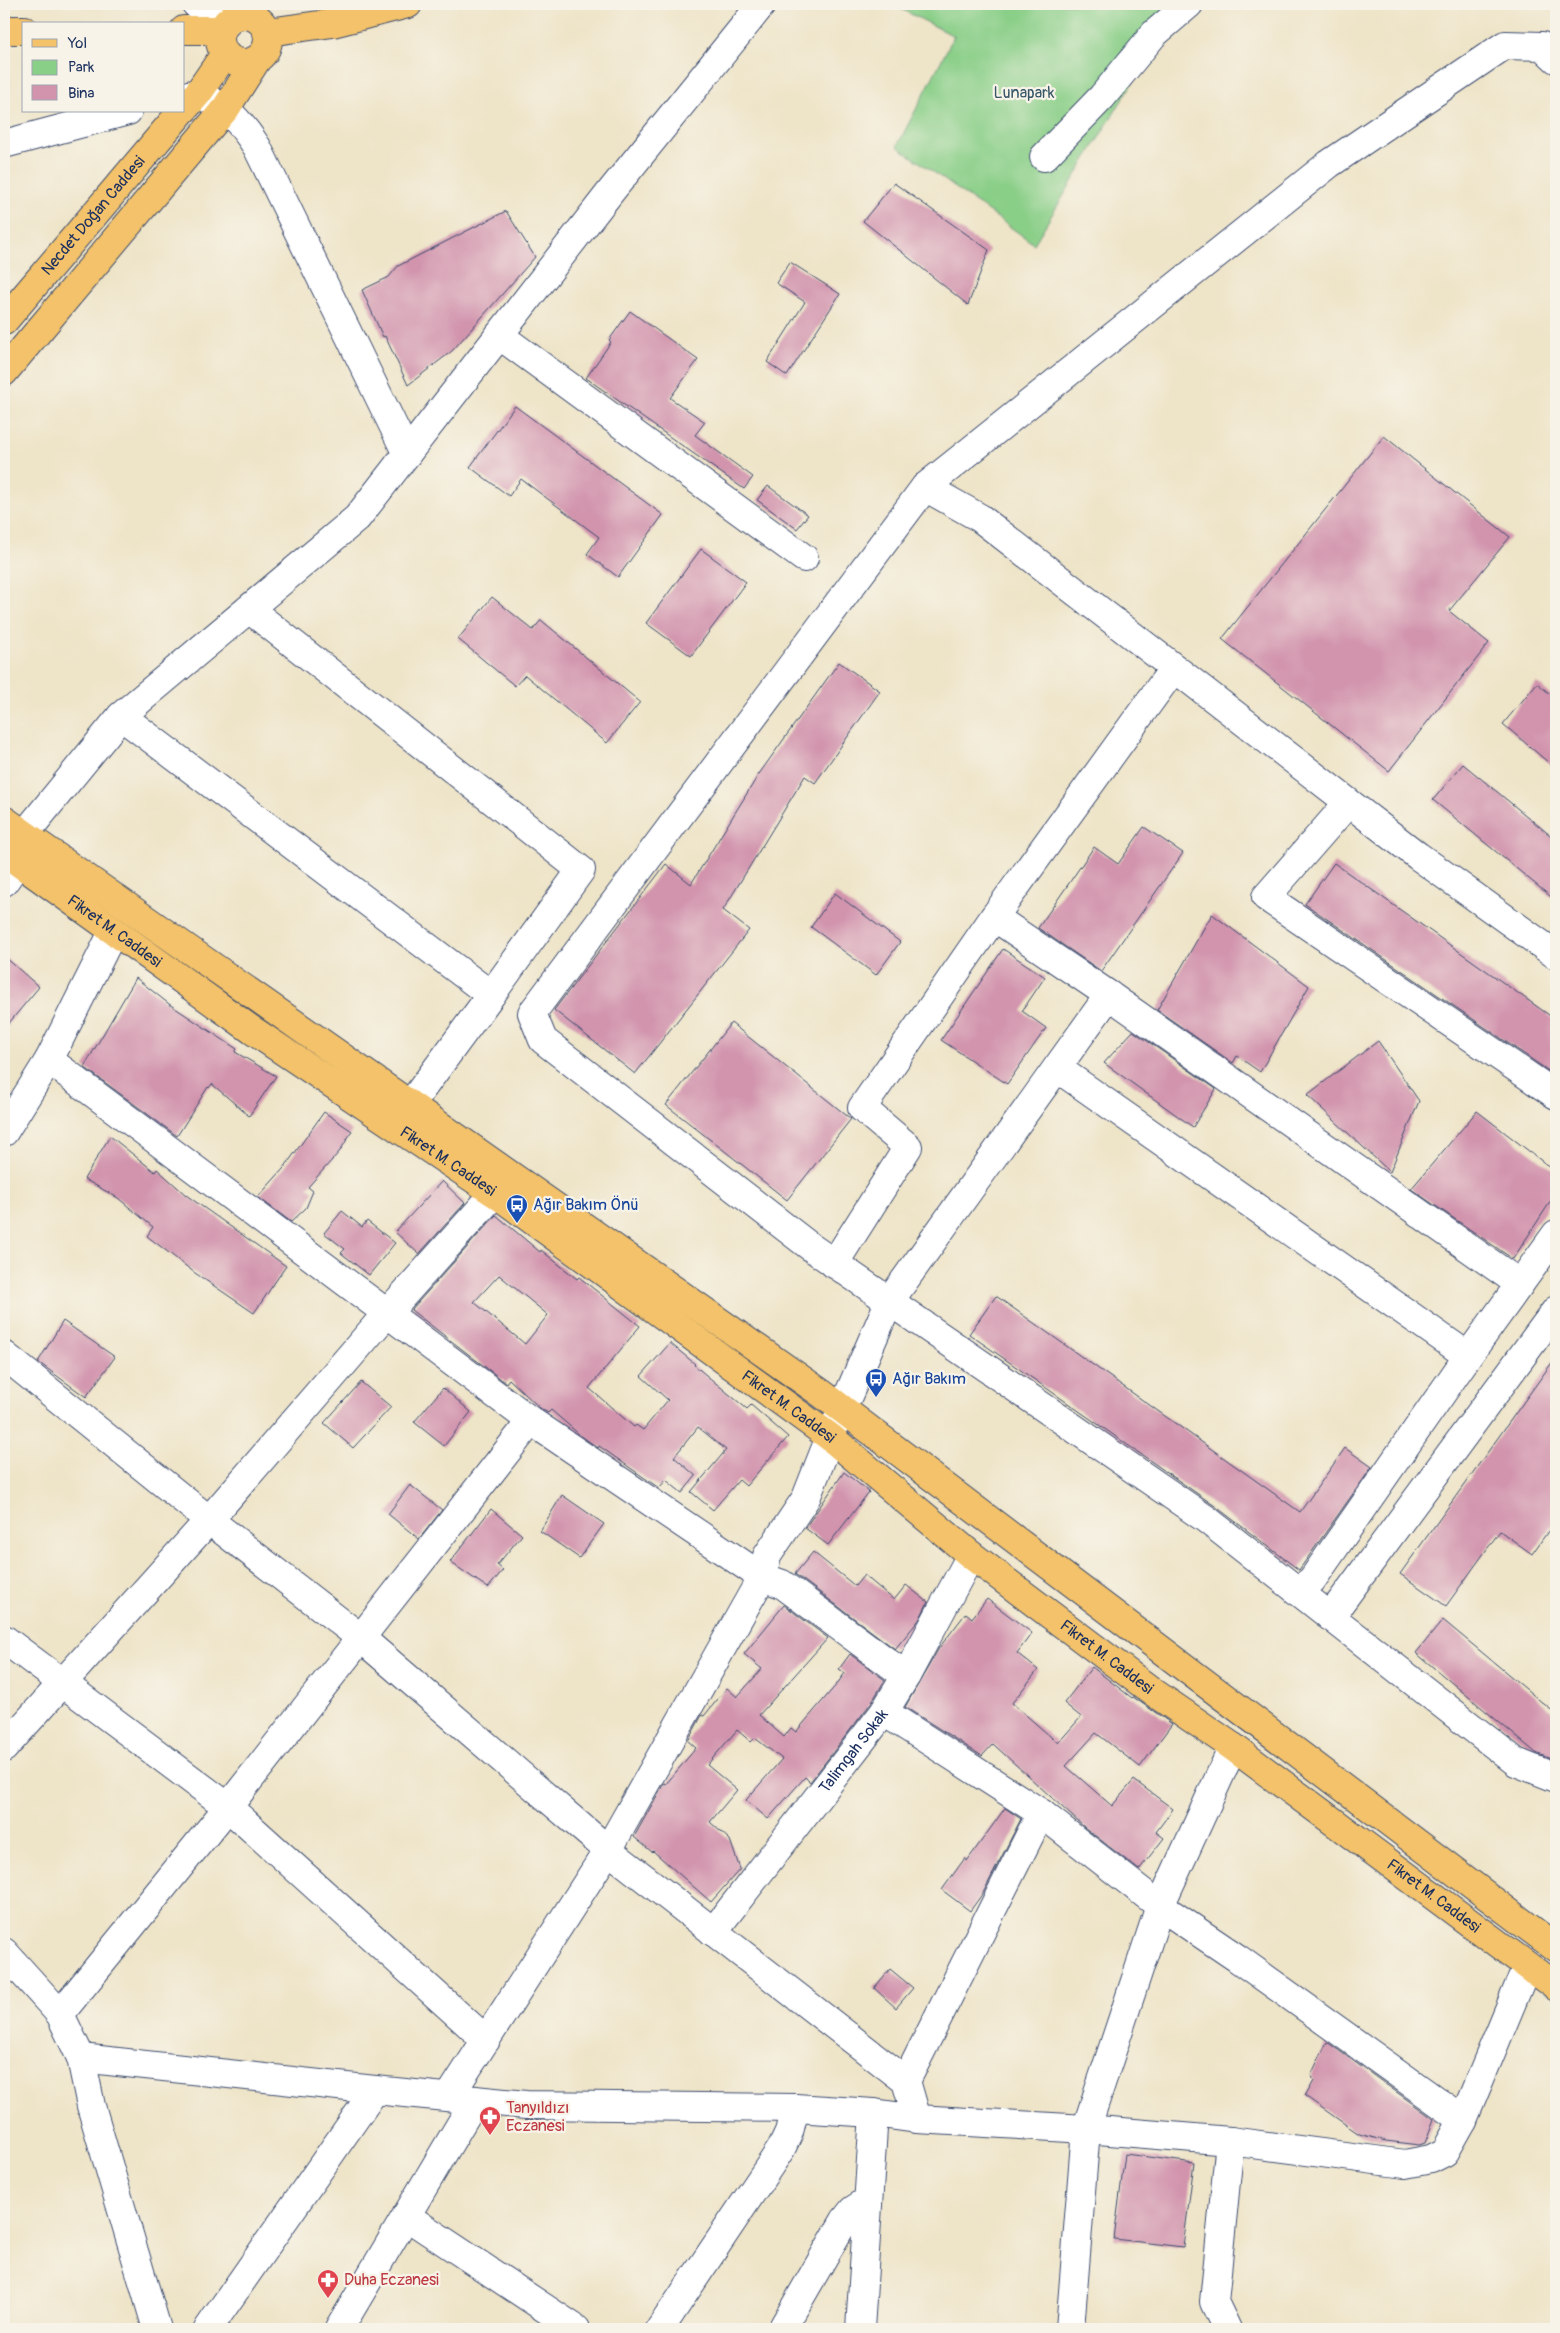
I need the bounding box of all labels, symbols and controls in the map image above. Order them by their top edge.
legend [22,22,185,112]
text: Yol [67,34,87,53]
text: Park [68,58,95,77]
park label: Lunapark [994,83,1055,103]
text: Bina [68,84,95,103]
street label: Necdet Doğan Caddesi [37,152,150,280]
street label: Fikret M. Caddesi [63,891,166,972]
street label: Fikret M. Caddesi [396,1122,500,1201]
bus stop icon: Ağır Bakım Önü [505,1193,529,1224]
place label: Ağır Bakım Önü [533,1195,639,1215]
street label: Fikret M. Caddesi [738,1366,840,1448]
bus stop icon: Ağır Bakım [864,1367,888,1398]
place label: Ağır Bakım [892,1369,966,1389]
street label: Fikret M. Caddesi [1056,1616,1157,1699]
street label: Talimgah Sokak [815,1705,893,1797]
street label: Fikret M. Caddesi [1383,1855,1484,1937]
place label: Tanyıldızı Eczanesi [506,2098,569,2136]
pharmacy icon: Tanyıldızı Eczanesi [478,2105,502,2136]
pharmacy icon: Duha Eczanesi [316,2268,340,2299]
place label: Duha Eczanesi [344,2270,439,2290]

